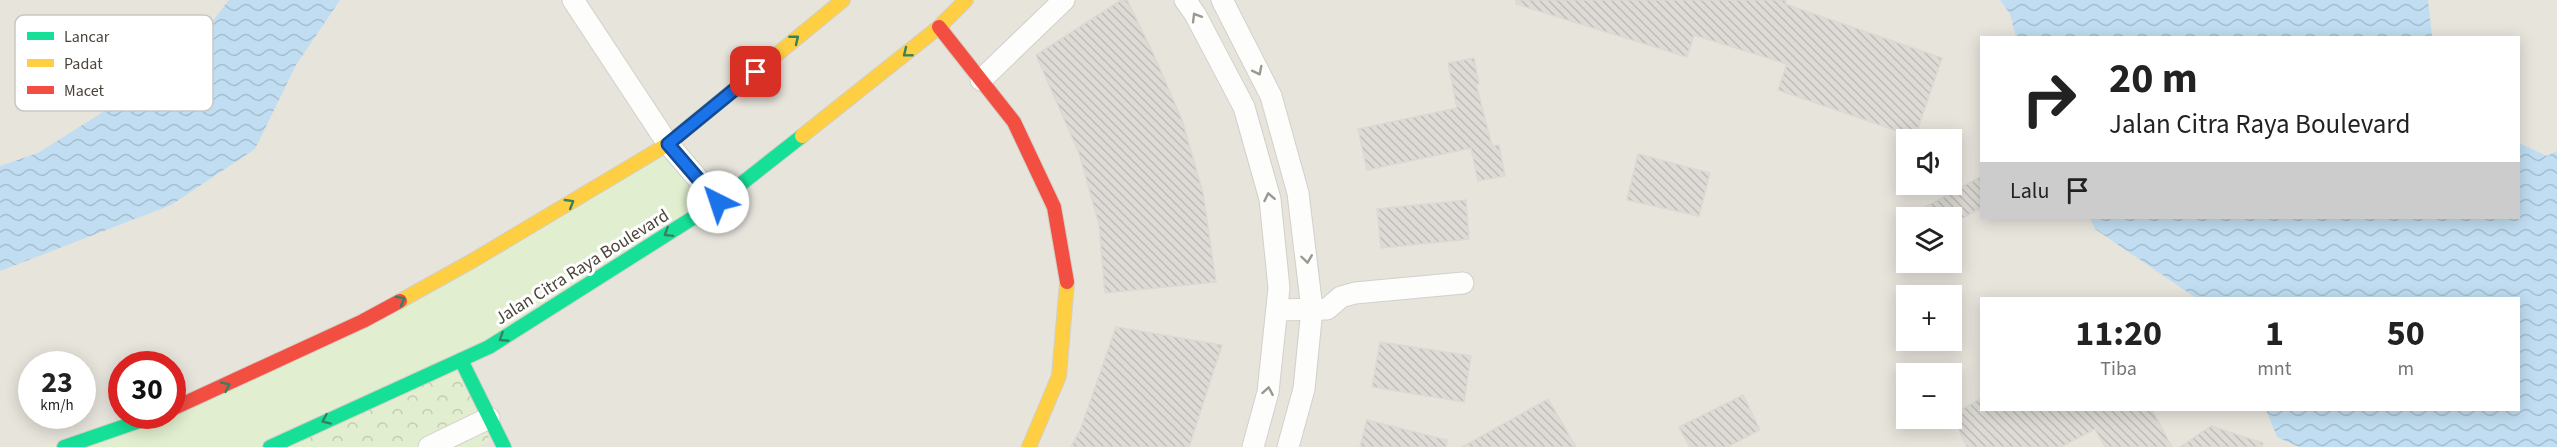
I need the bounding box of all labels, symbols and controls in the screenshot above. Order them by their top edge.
one-way arrow [1192,13,1204,23]
legend [15,15,213,111]
text: Lancar [64,26,110,48]
one-way arrow [788,35,799,46]
one-way arrow [903,45,914,56]
pin [730,46,781,97]
text: 20 m [2109,49,2198,109]
text: Padat [64,53,103,75]
icon: arrive [739,55,772,88]
icon: right [2010,60,2088,138]
one-way arrow [1251,65,1262,75]
text: Macet [64,80,104,102]
text: Jalan Citra Raya Boulevard [2109,105,2410,144]
map controls [1896,129,1962,429]
button: sound [1896,129,1962,195]
position arrow [686,170,750,234]
icon: arrive [2061,174,2094,207]
text: Lalu [2010,175,2049,207]
one-way arrow [1263,192,1276,202]
one-way arrow [564,198,574,210]
street label: Jalan Citra Raya Boulevard [490,203,674,331]
button: layers [1896,207,1962,273]
one-way arrow [663,226,674,237]
one-way arrow [1301,254,1313,263]
button: + [1896,285,1962,351]
one-way arrow [395,296,405,307]
text: 11:20 [2075,308,2162,359]
text: 1 [2265,308,2284,359]
text: 50 [2387,308,2425,359]
one-way arrow [499,330,509,342]
speed limit sign: 30 [108,351,186,429]
text: Tiba [2100,355,2137,383]
text: mnt [2257,355,2292,383]
text: m [2397,355,2414,383]
text: 23 [41,361,73,404]
button: − [1896,363,1962,429]
one-way arrow [220,381,231,393]
one-way arrow [1261,386,1274,396]
text: km/h [40,395,74,416]
one-way arrow [322,413,333,425]

